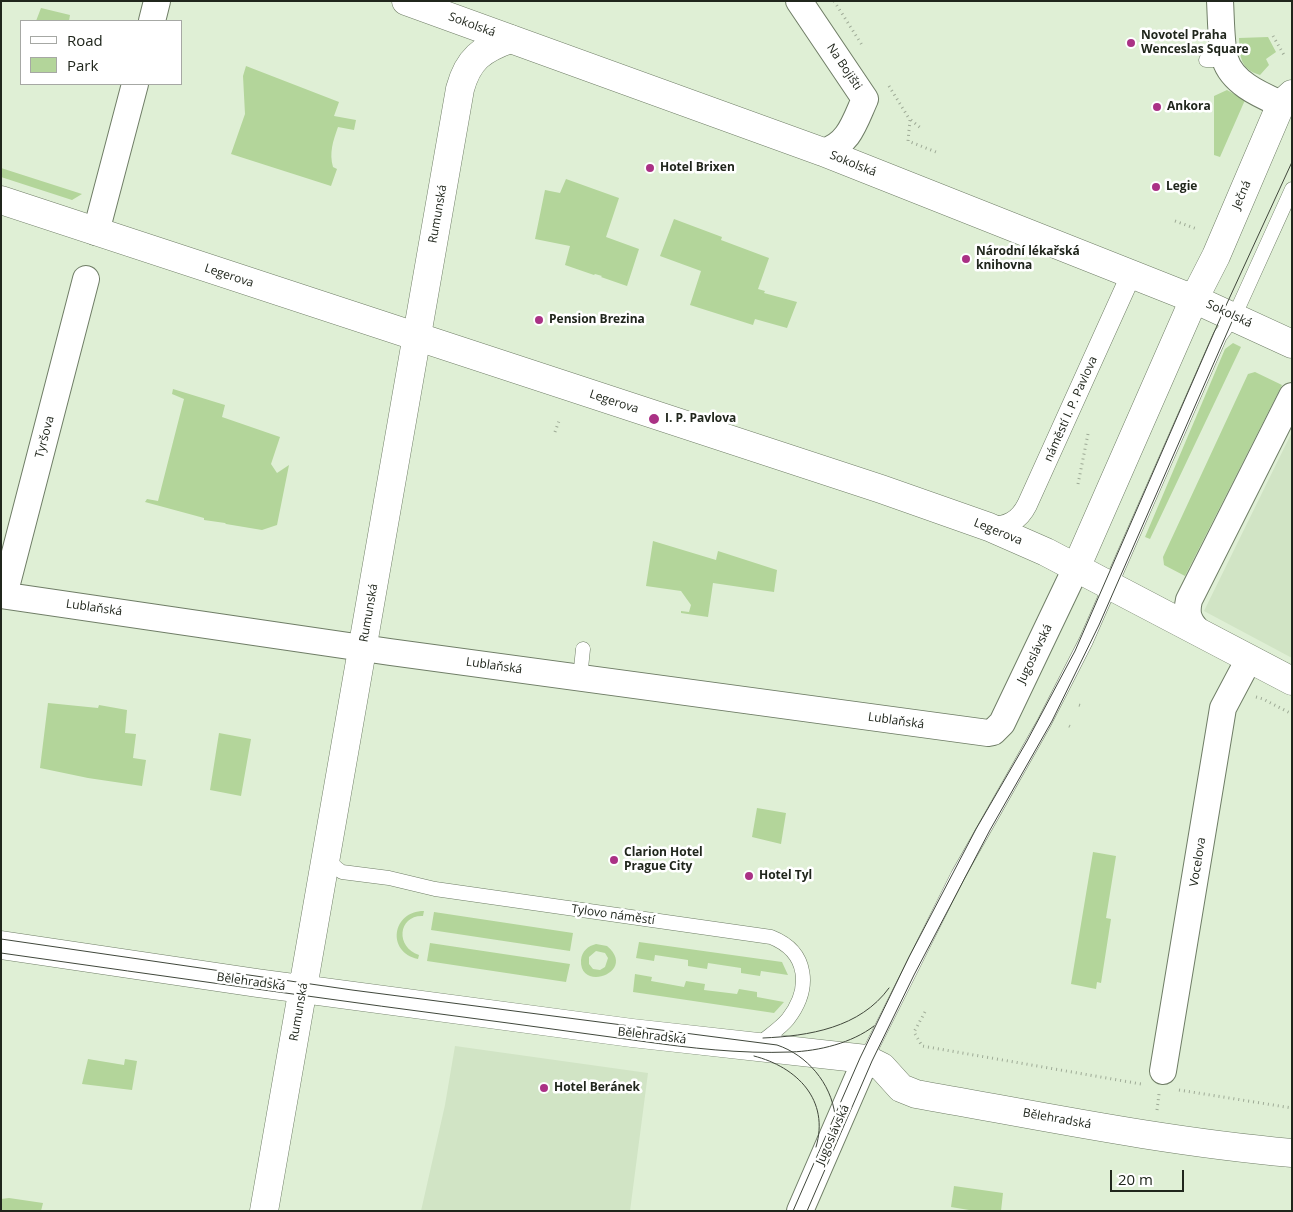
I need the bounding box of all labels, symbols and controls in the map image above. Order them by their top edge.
street label: Sokolská [446,10,498,40]
legend [20,20,182,85]
place label: Novotel Praha Wenceslas Square [1141,29,1249,57]
text: Road [67,30,103,50]
marker: Novotel Praha Wenceslas Square [1125,37,1137,49]
street label: Na Bojišti [823,41,865,93]
text: Park [67,55,98,75]
place label: Ankora [1167,100,1211,114]
marker: Ankora [1151,101,1163,113]
street label: Sokolská [828,148,878,180]
place label: Hotel Brixen [660,161,735,175]
marker: Hotel Brixen [644,162,656,174]
street label: Ječná [1230,179,1254,211]
place label: Legie [1166,180,1197,194]
marker: Legie [1150,181,1162,193]
street label: Rumunská [426,184,450,244]
place label: Národní lékařská knihovna [976,245,1080,273]
marker: Národní lékařská knihovna [960,253,972,265]
street label: Legerova [203,261,255,291]
street label: Sokolská [1204,297,1254,331]
place label: Pension Brezina [549,313,645,327]
marker: Pension Brezina [533,314,545,326]
street label: náměstí I. P. Pavlova [1041,354,1101,464]
street label: Legerova [588,387,640,417]
marker: I. P. Pavlova [647,412,661,426]
place label: I. P. Pavlova [665,412,736,426]
street label: Tyršova [32,414,58,460]
street label: Legerova [972,516,1024,548]
street label: Rumunská [357,583,381,643]
street label: Lublaňská [65,597,123,619]
street label: Jugoslávská [1014,622,1056,686]
street label: Lublaňská [465,655,523,677]
street label: Lublaňská [867,710,925,732]
street label: Vocelova [1187,836,1209,888]
place label: Clarion Hotel Prague City [624,846,703,874]
marker: Clarion Hotel Prague City [608,854,620,866]
place label: Hotel Tyl [759,869,812,883]
marker: Hotel Tyl [743,870,755,882]
street label: Tylovo náměstí [570,902,656,928]
street label: Bělehradská [216,970,286,994]
street label: Rumunská [287,982,311,1042]
street label: Bělehradská [617,1025,687,1047]
place label: Hotel Beránek [554,1081,640,1095]
marker: Hotel Beránek [538,1082,550,1094]
street label: Jugoslávská [813,1103,853,1167]
street label: Bělehradská [1022,1106,1092,1132]
scale bar [1113,1160,1187,1192]
text: 20 m [1118,1169,1153,1189]

